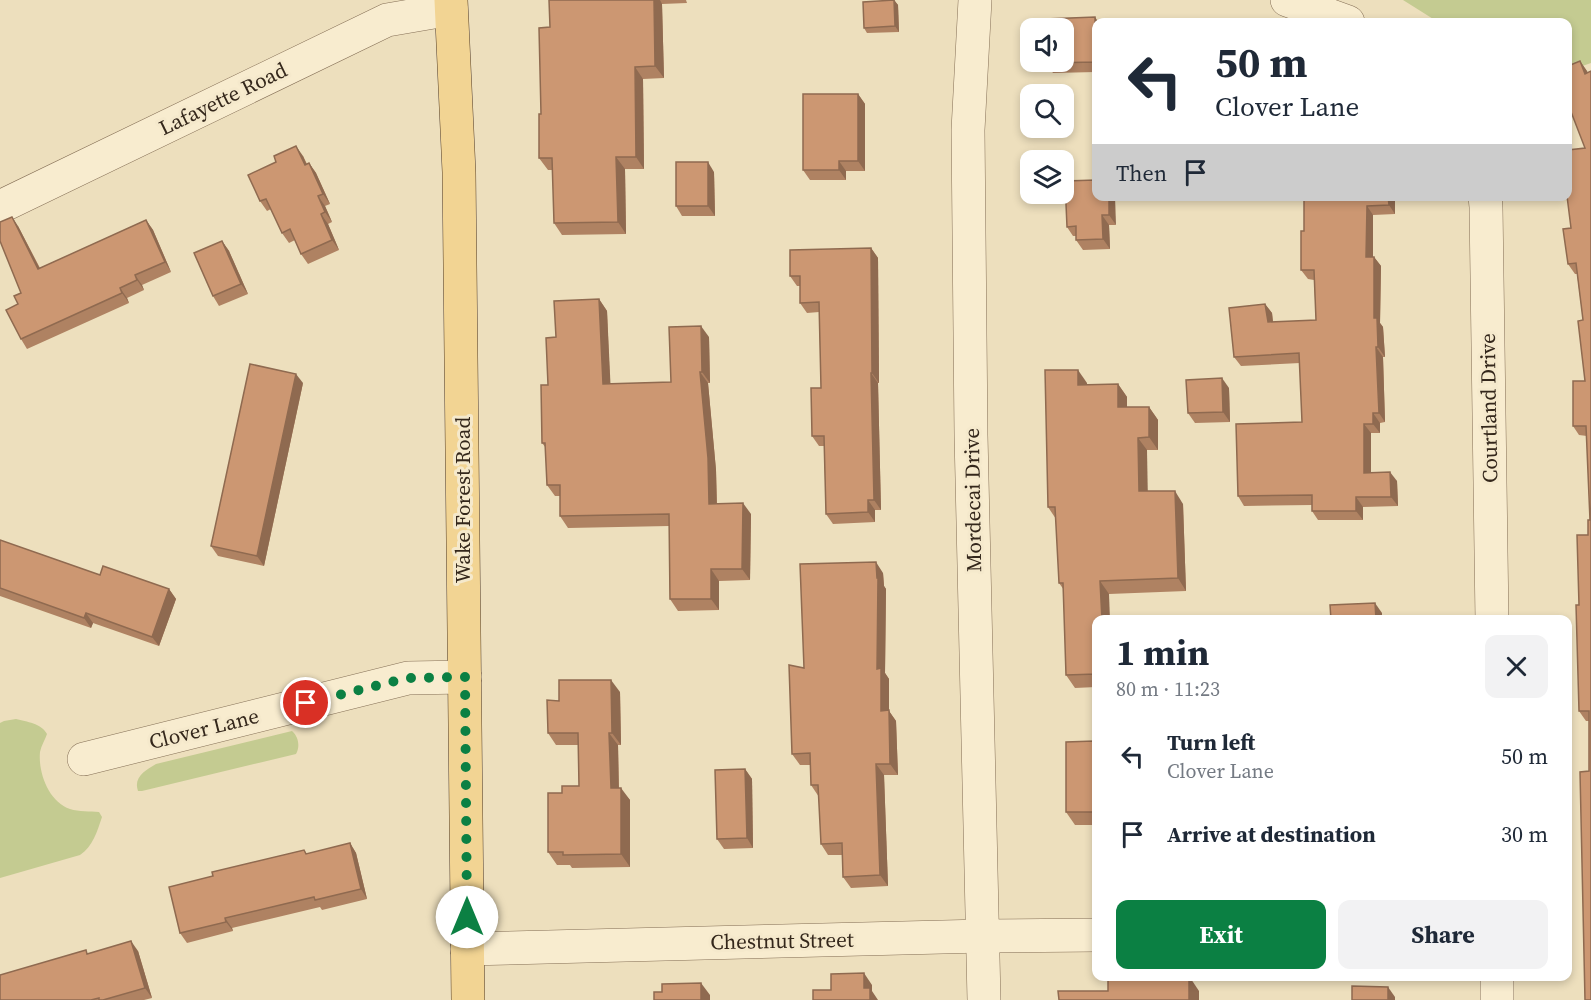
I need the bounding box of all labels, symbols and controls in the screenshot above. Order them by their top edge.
map controls [1020,18,1074,204]
button: sound [1020,18,1074,72]
text: 50 m [1215,33,1308,91]
icon: left [1116,42,1194,120]
street label: Lafayette Road [154,55,292,142]
button: search [1020,84,1074,138]
text: Clover Lane [1215,88,1359,125]
button: layers [1020,150,1074,204]
icon: arrive [1179,156,1212,189]
text: Then [1116,158,1167,188]
street label: Courtland Drive [1473,333,1504,483]
street label: Wake Forest Road [448,417,477,583]
street label: Mordecai Drive [957,428,988,572]
text: 1 min [1116,628,1209,677]
button: close [1485,635,1548,698]
text: 80 m · 11:23 [1116,675,1220,703]
pin [280,677,331,728]
icon: arrive [289,686,322,719]
street label: Clover Lane [146,701,262,756]
text: Turn left [1167,727,1255,757]
icon: left [1116,740,1149,773]
text: 50 m [1501,741,1548,771]
text: Clover Lane [1167,757,1274,785]
icon: arrive [1116,818,1149,851]
text: Arrive at destination [1167,819,1376,849]
text: 30 m [1501,819,1548,849]
position arrow [435,885,499,949]
button: Exit [1116,900,1326,969]
button: Share [1338,900,1548,969]
street label: Chestnut Street [710,925,854,956]

